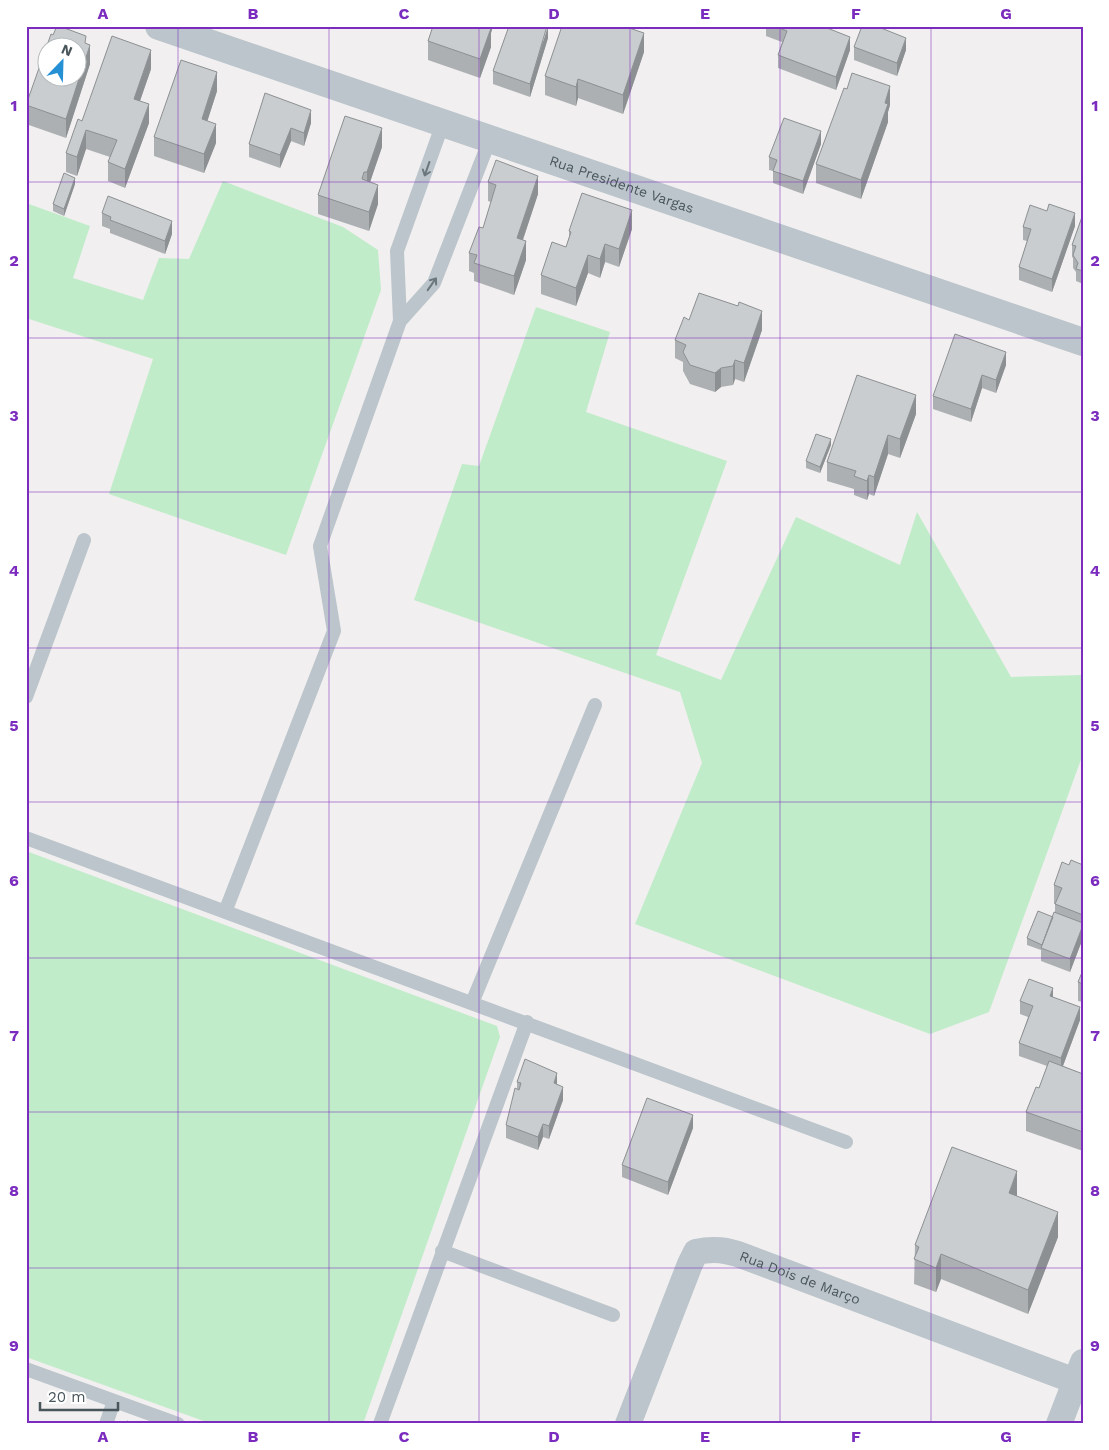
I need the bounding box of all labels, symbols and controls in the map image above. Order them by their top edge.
text: A [98,4,109,23]
text: B [248,4,259,23]
text: C [399,4,410,23]
text: D [548,4,560,23]
text: E [700,4,710,23]
text: F [851,4,861,23]
text: G [1000,4,1012,23]
north arrow [38,38,88,88]
text: N [59,41,75,59]
text: 1 [11,96,17,115]
text: 1 [1092,96,1098,115]
street label: Rua Presidente Vargas [547,152,696,216]
one-way arrow [422,161,431,177]
text: 2 [9,251,19,270]
text: 2 [1090,251,1100,270]
one-way arrow [427,278,437,292]
text: 3 [9,406,19,425]
text: 3 [1090,406,1100,425]
text: 4 [9,561,19,580]
text: 4 [1090,561,1100,580]
text: 5 [9,716,19,735]
text: 5 [1090,716,1100,735]
text: 6 [9,871,19,890]
text: 6 [1090,871,1100,890]
text: 7 [9,1026,19,1045]
text: 7 [1090,1026,1100,1045]
text: 8 [9,1181,19,1200]
text: 8 [1090,1181,1100,1200]
street label: Rua Dois de Março [738,1248,863,1308]
text: 9 [9,1336,19,1355]
text: 9 [1090,1336,1100,1355]
scale bar [40,1380,118,1412]
text: 20 m [48,1388,86,1406]
text: A [98,1427,109,1446]
text: B [248,1427,259,1446]
text: C [399,1427,410,1446]
text: D [548,1427,560,1446]
text: E [700,1427,710,1446]
text: F [851,1427,861,1446]
text: G [1000,1427,1012,1446]

